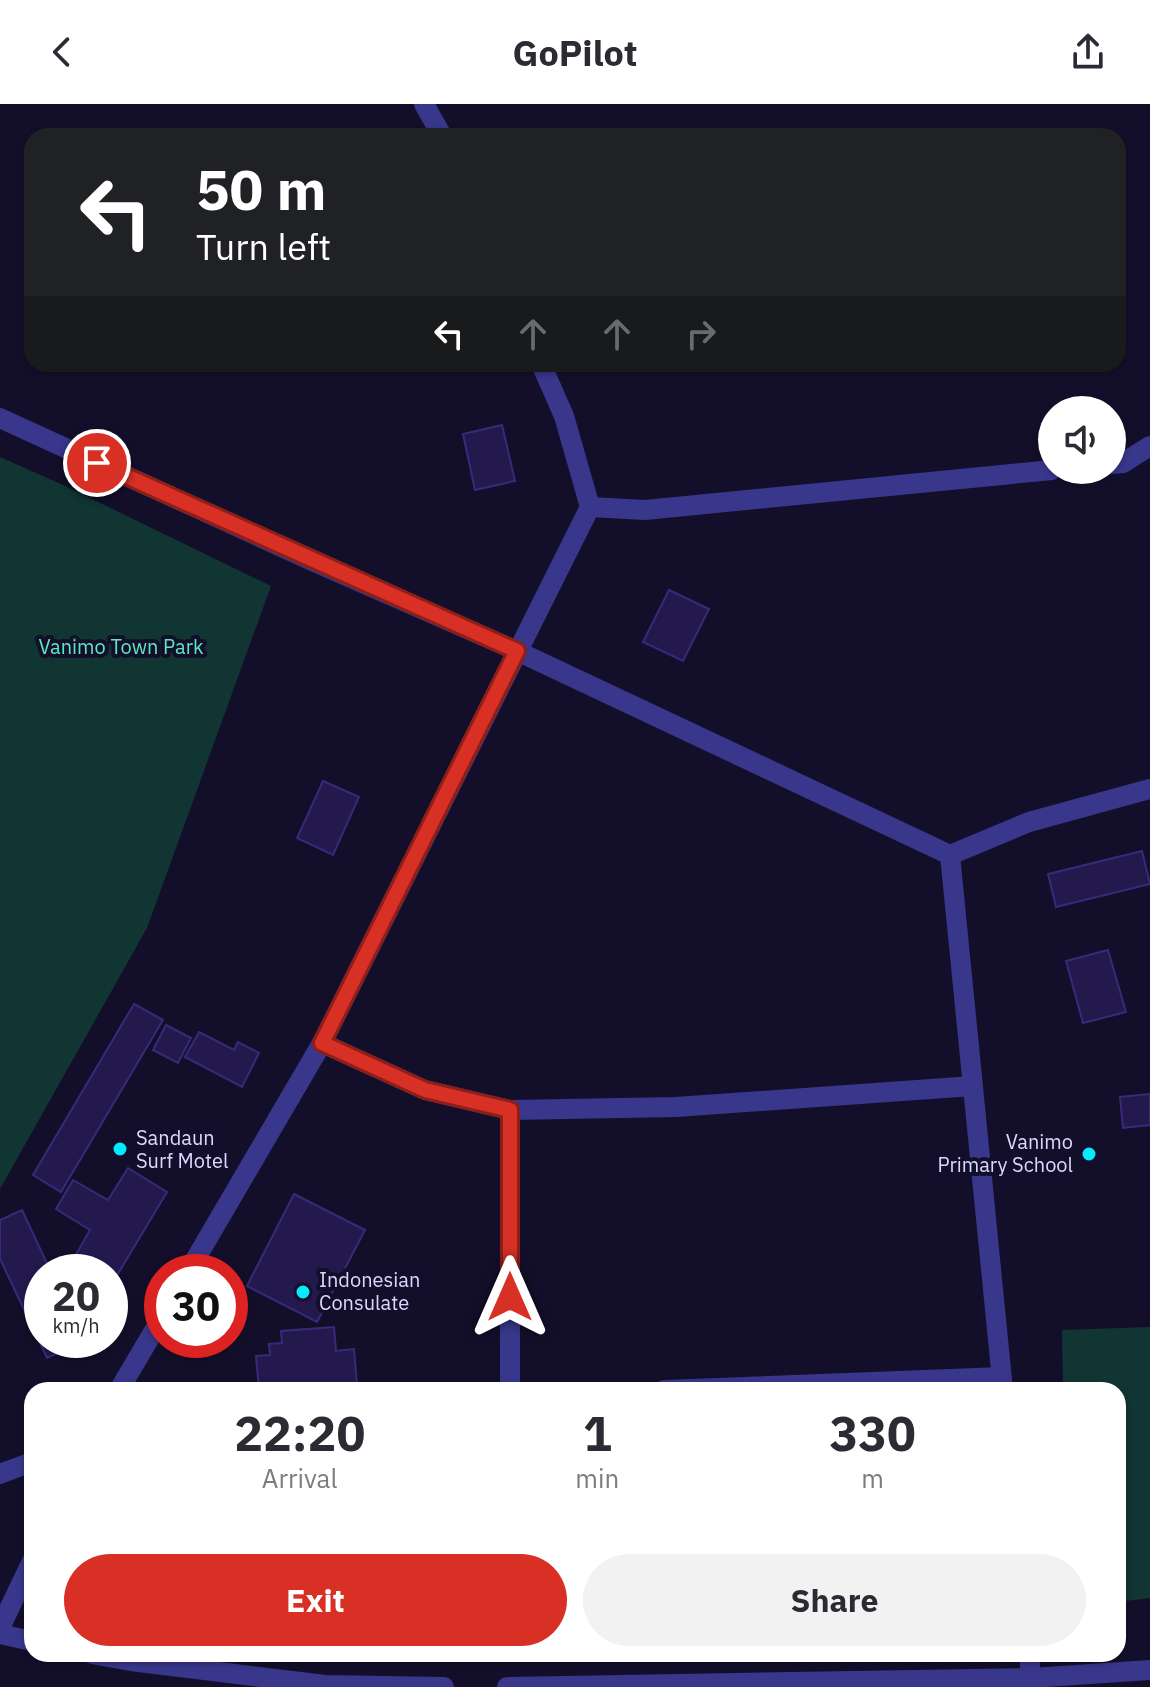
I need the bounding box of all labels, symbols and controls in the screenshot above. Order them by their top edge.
text: GoPilot [513,29,637,76]
icon: back [40,30,84,74]
icon: share [1066,30,1110,74]
text: 50 m [196,153,326,225]
icon: left [64,160,168,264]
text: Turn left [196,223,331,270]
icon: left [427,312,471,356]
icon: ahead [511,312,555,356]
icon: ahead [595,312,639,356]
icon: right [679,312,723,356]
map controls [1038,396,1126,484]
button: sound [1038,396,1126,484]
pin [63,429,131,497]
icon: arrive [75,441,119,485]
park label: Vanimo Town Park [38,633,204,660]
place label: Sandaun Surf Motel [136,1124,228,1174]
place label: Vanimo Primary School [937,1128,1073,1178]
marker: Sandaun Surf Motel [111,1140,129,1158]
marker: Vanimo Primary School [1080,1145,1098,1163]
speed limit sign: 30 [144,1254,248,1358]
position arrow [468,1255,552,1339]
place label: Indonesian Consulate [319,1266,420,1316]
text: 20 [52,1270,100,1322]
marker: Indonesian Consulate [294,1283,312,1301]
text: km/h [52,1312,100,1339]
text: 22:20 [234,1402,365,1464]
text: 1 [583,1402,612,1464]
text: 330 [829,1402,916,1464]
text: Arrival [262,1461,338,1495]
text: min [575,1461,619,1495]
text: m [861,1461,884,1495]
button: Exit [64,1554,567,1646]
button: Share [583,1554,1086,1646]

